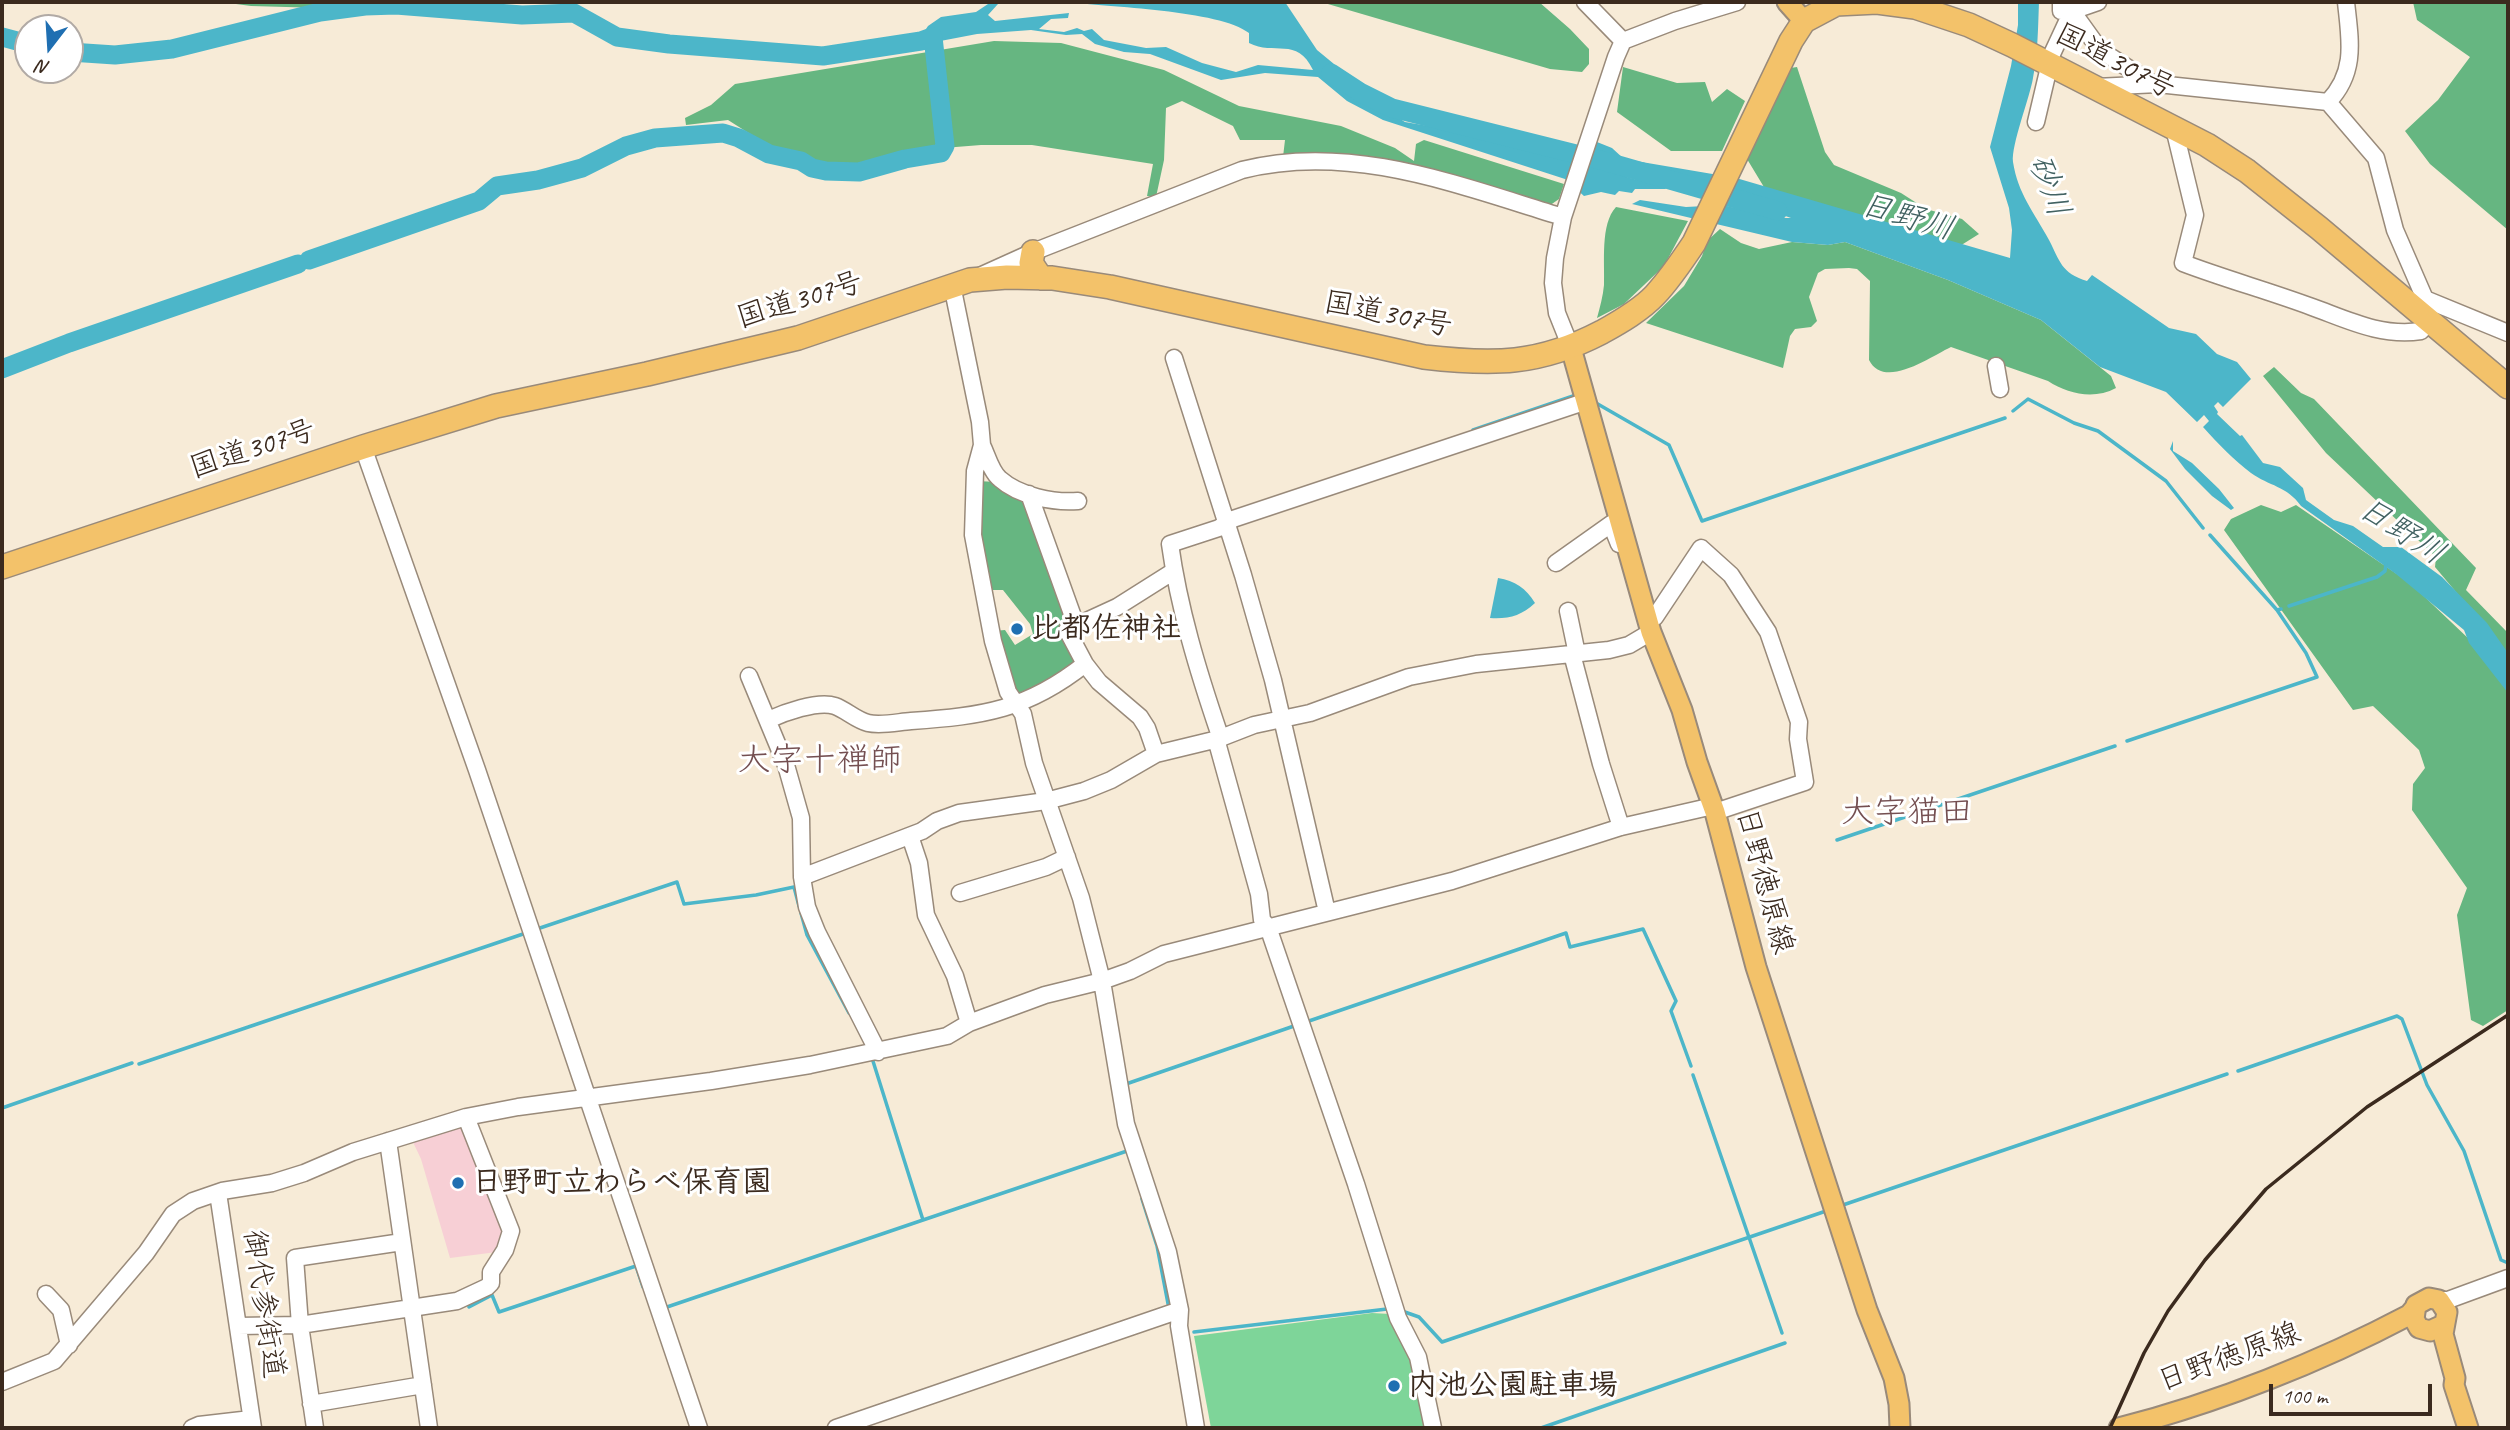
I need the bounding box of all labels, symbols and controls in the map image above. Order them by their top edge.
north arrow [14,14,84,84]
street label: 国道307号 [2049,16,2181,108]
text: N [34,54,53,80]
water label: 砂川 [2019,149,2077,223]
water label: 日野川 [1856,186,1958,250]
street label: 国道307号 [732,265,868,337]
street label: 国道307号 [1321,285,1455,345]
street label: 国道307号 [185,413,321,487]
water label: 日野川 [2350,490,2452,574]
place label: 比都佐神社 [1031,611,1181,647]
marker: 比都佐神社 [1009,621,1025,637]
district label: 大字十禅師 [738,741,902,781]
district label: 大字猫田 [1841,793,1973,833]
street label: 日野徳原線 [1727,804,1801,958]
place label: 日野町立わらべ保育園 [472,1165,772,1201]
marker: 日野町立わらべ保育園 [450,1175,466,1191]
street label: 御代参街道 [235,1227,291,1381]
street label: 日野徳原線 [2152,1315,2306,1401]
place label: 内池公園駐車場 [1408,1368,1618,1404]
scale bar [2272,1370,2435,1414]
marker: 内池公園駐車場 [1386,1378,1402,1394]
text: 100 m [2282,1383,2327,1409]

